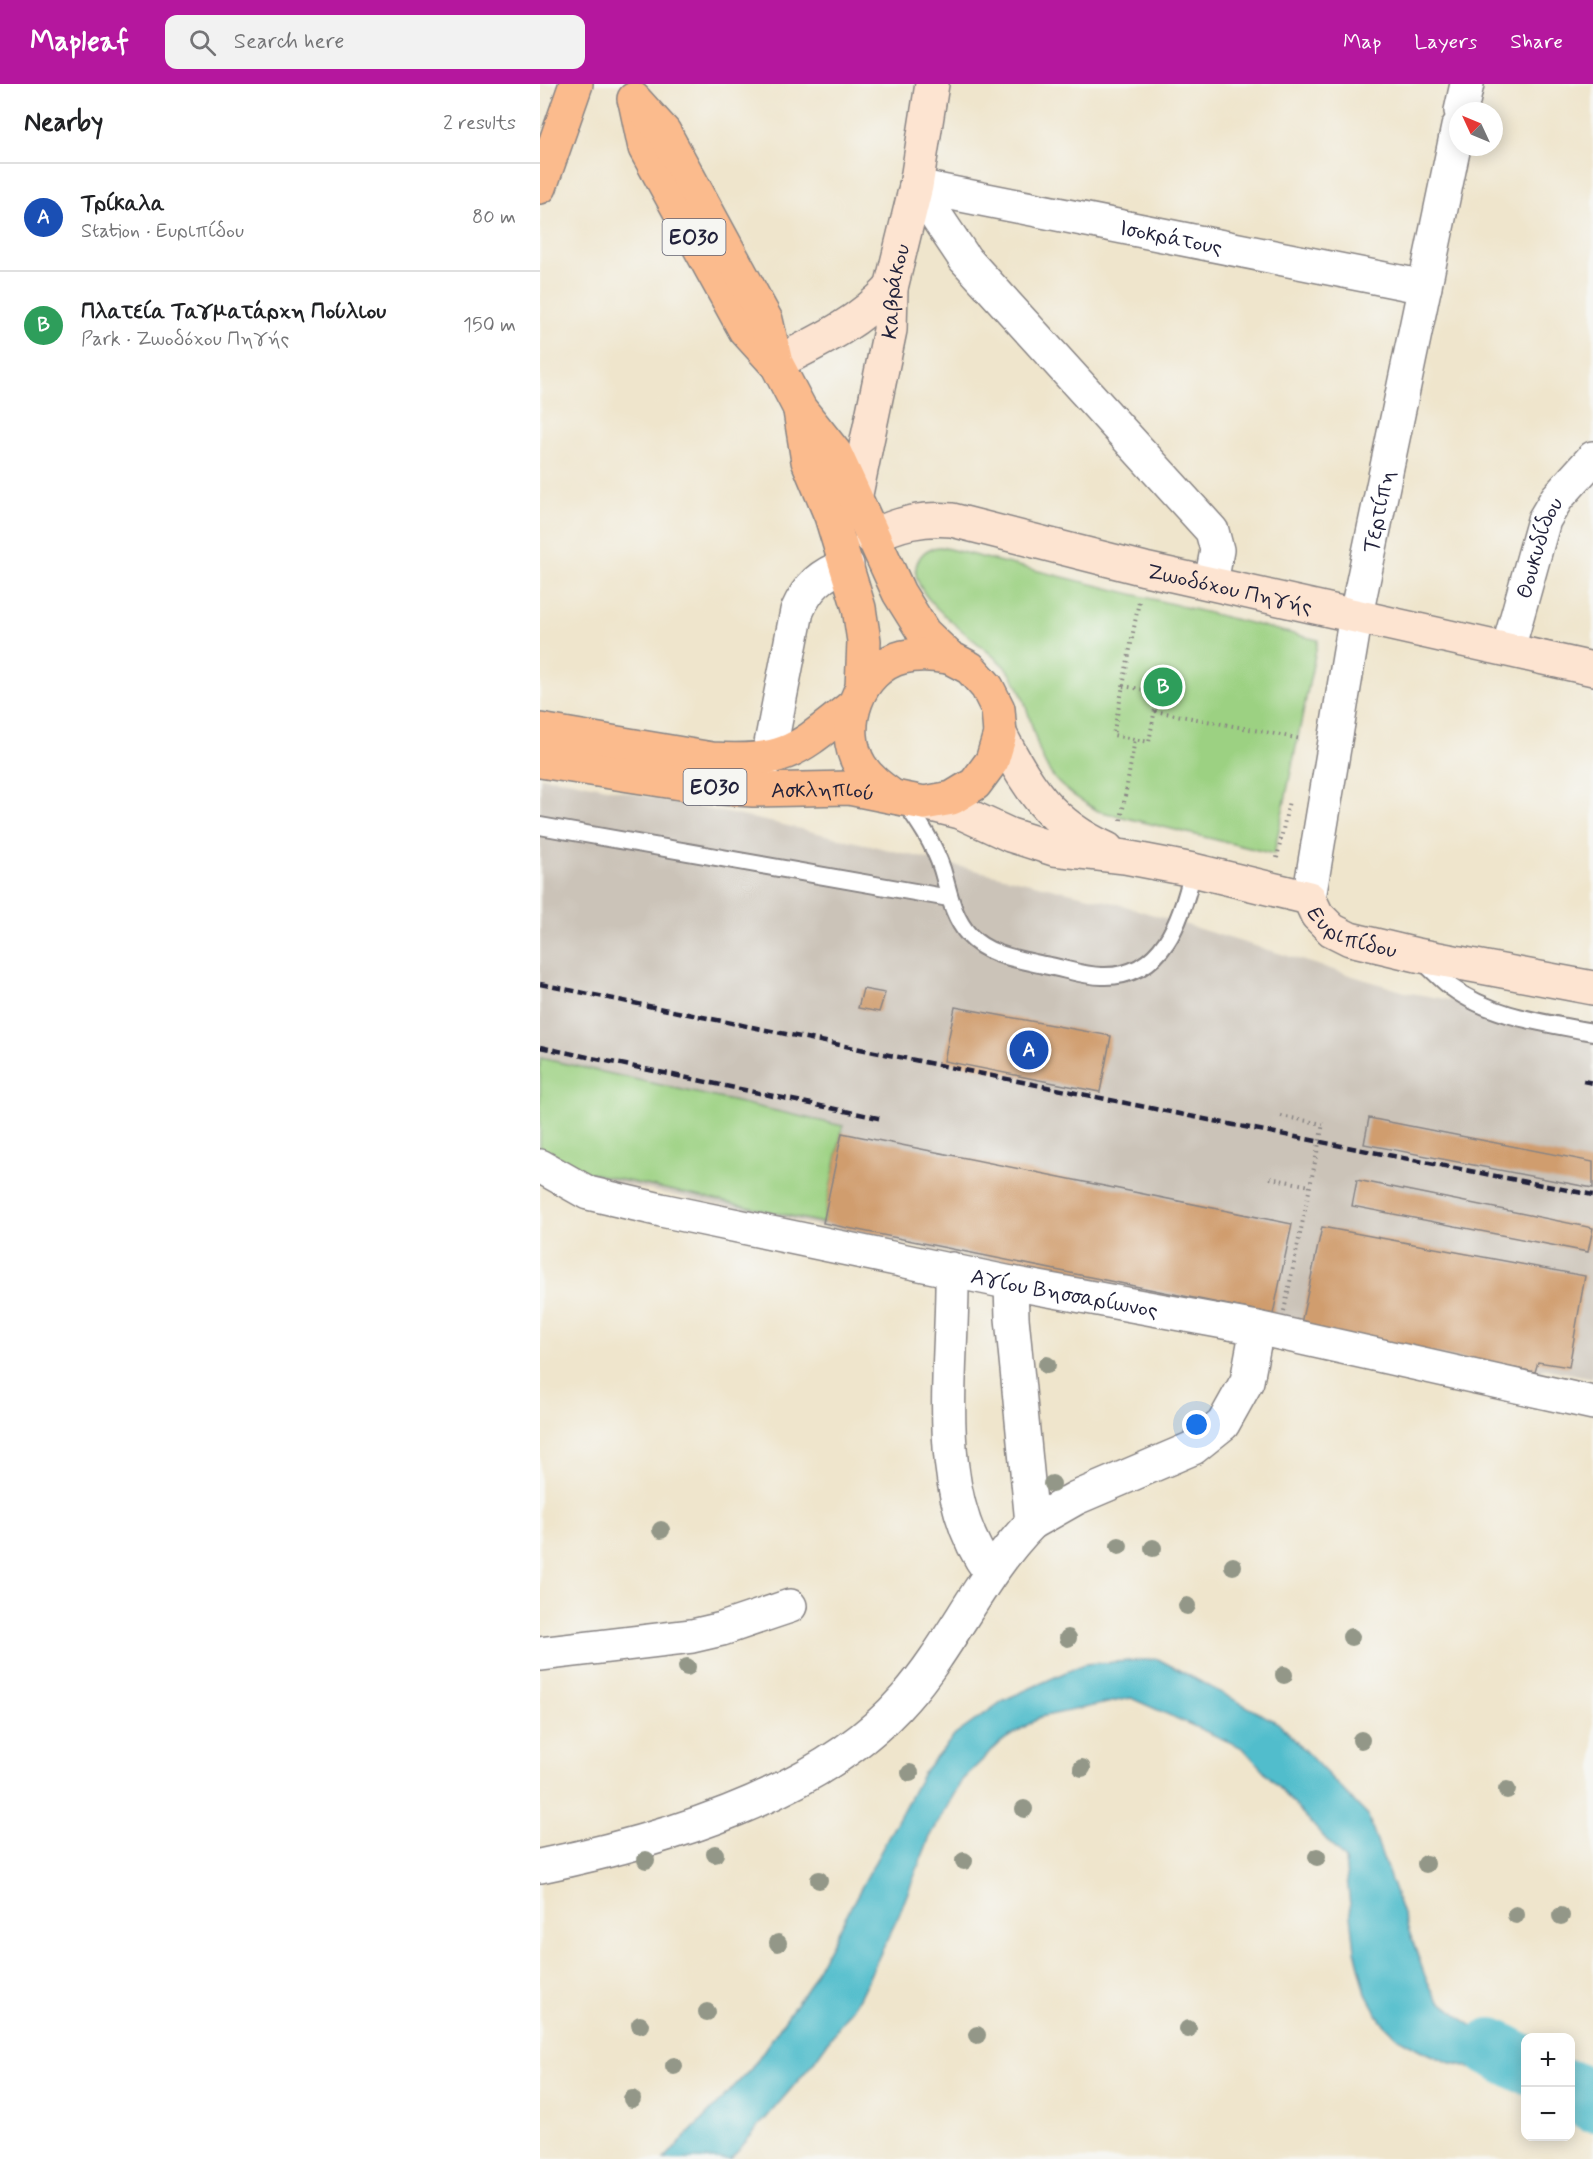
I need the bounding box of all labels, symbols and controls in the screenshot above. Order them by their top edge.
search box [165,15,585,69]
text: Mapleaf [30,24,129,61]
icon: search [186,26,219,59]
text: Search here [234,28,344,56]
text: Map [1343,28,1381,56]
text: Layers [1414,28,1477,56]
text: Share [1510,28,1563,56]
north arrow [1449,102,1503,156]
text: Nearby [24,106,103,140]
text: 2 results [443,110,516,137]
text: Τρίκαλα [81,190,165,218]
text: A [37,204,50,231]
text: 80 m [472,204,516,231]
street label: Ισοκράτους [1117,215,1225,262]
text: Station · Ευριπίδου [81,218,244,245]
road number: ΕΟ30 [662,219,726,255]
street label: Καβράκου [877,241,917,342]
text: Πλατεία Ταγματάρχη Πούλιου [81,298,386,326]
text: B [37,312,50,339]
text: 150 m [463,312,516,339]
text: Park · Ζωοδόχου Πηγής [81,326,289,353]
street label: Τερτίπη [1357,468,1402,555]
street label: Θουκυδίδου [1511,492,1571,602]
street label: Ζωοδόχου Πηγής [1144,558,1315,622]
pin: B [1144,664,1182,710]
road number: ΕΟ30 [684,769,747,805]
street label: Ασκληπιού [771,776,877,809]
street label: Ευριπίδου [1299,903,1400,966]
pin: A [1010,1028,1048,1072]
street label: Αγίου Βησσαρίωνος [968,1263,1160,1326]
your location [1182,1410,1211,1439]
map controls [1521,2033,1575,2141]
button: + [1521,2033,1575,2087]
button: − [1521,2087,1575,2141]

